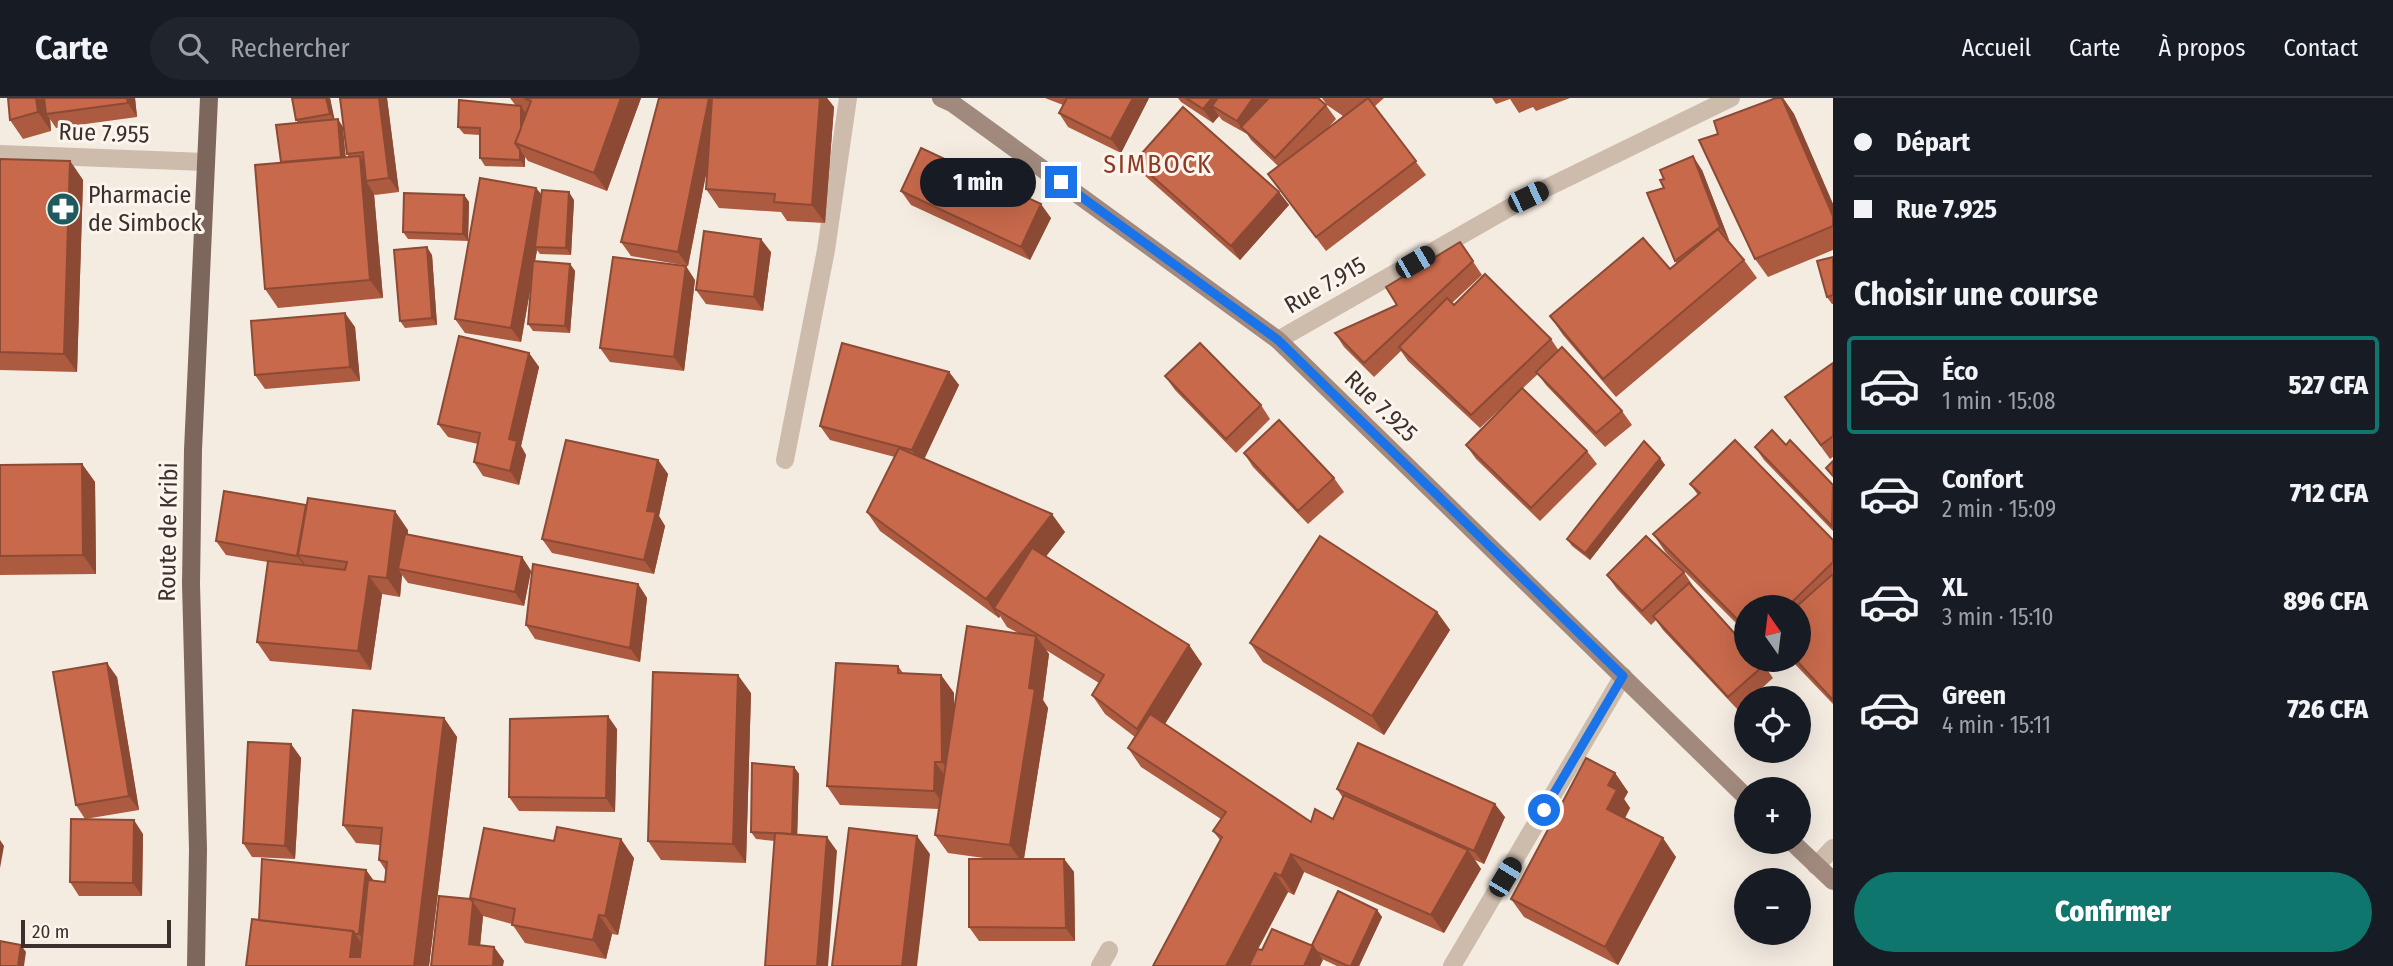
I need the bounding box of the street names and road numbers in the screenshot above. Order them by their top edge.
street label: Rue 7.955 [58,117,150,149]
street label: Rue 7.915 [1279,251,1371,319]
street label: Rue 7.925 [1339,365,1423,447]
street label: Route de Kribi [153,462,183,602]

